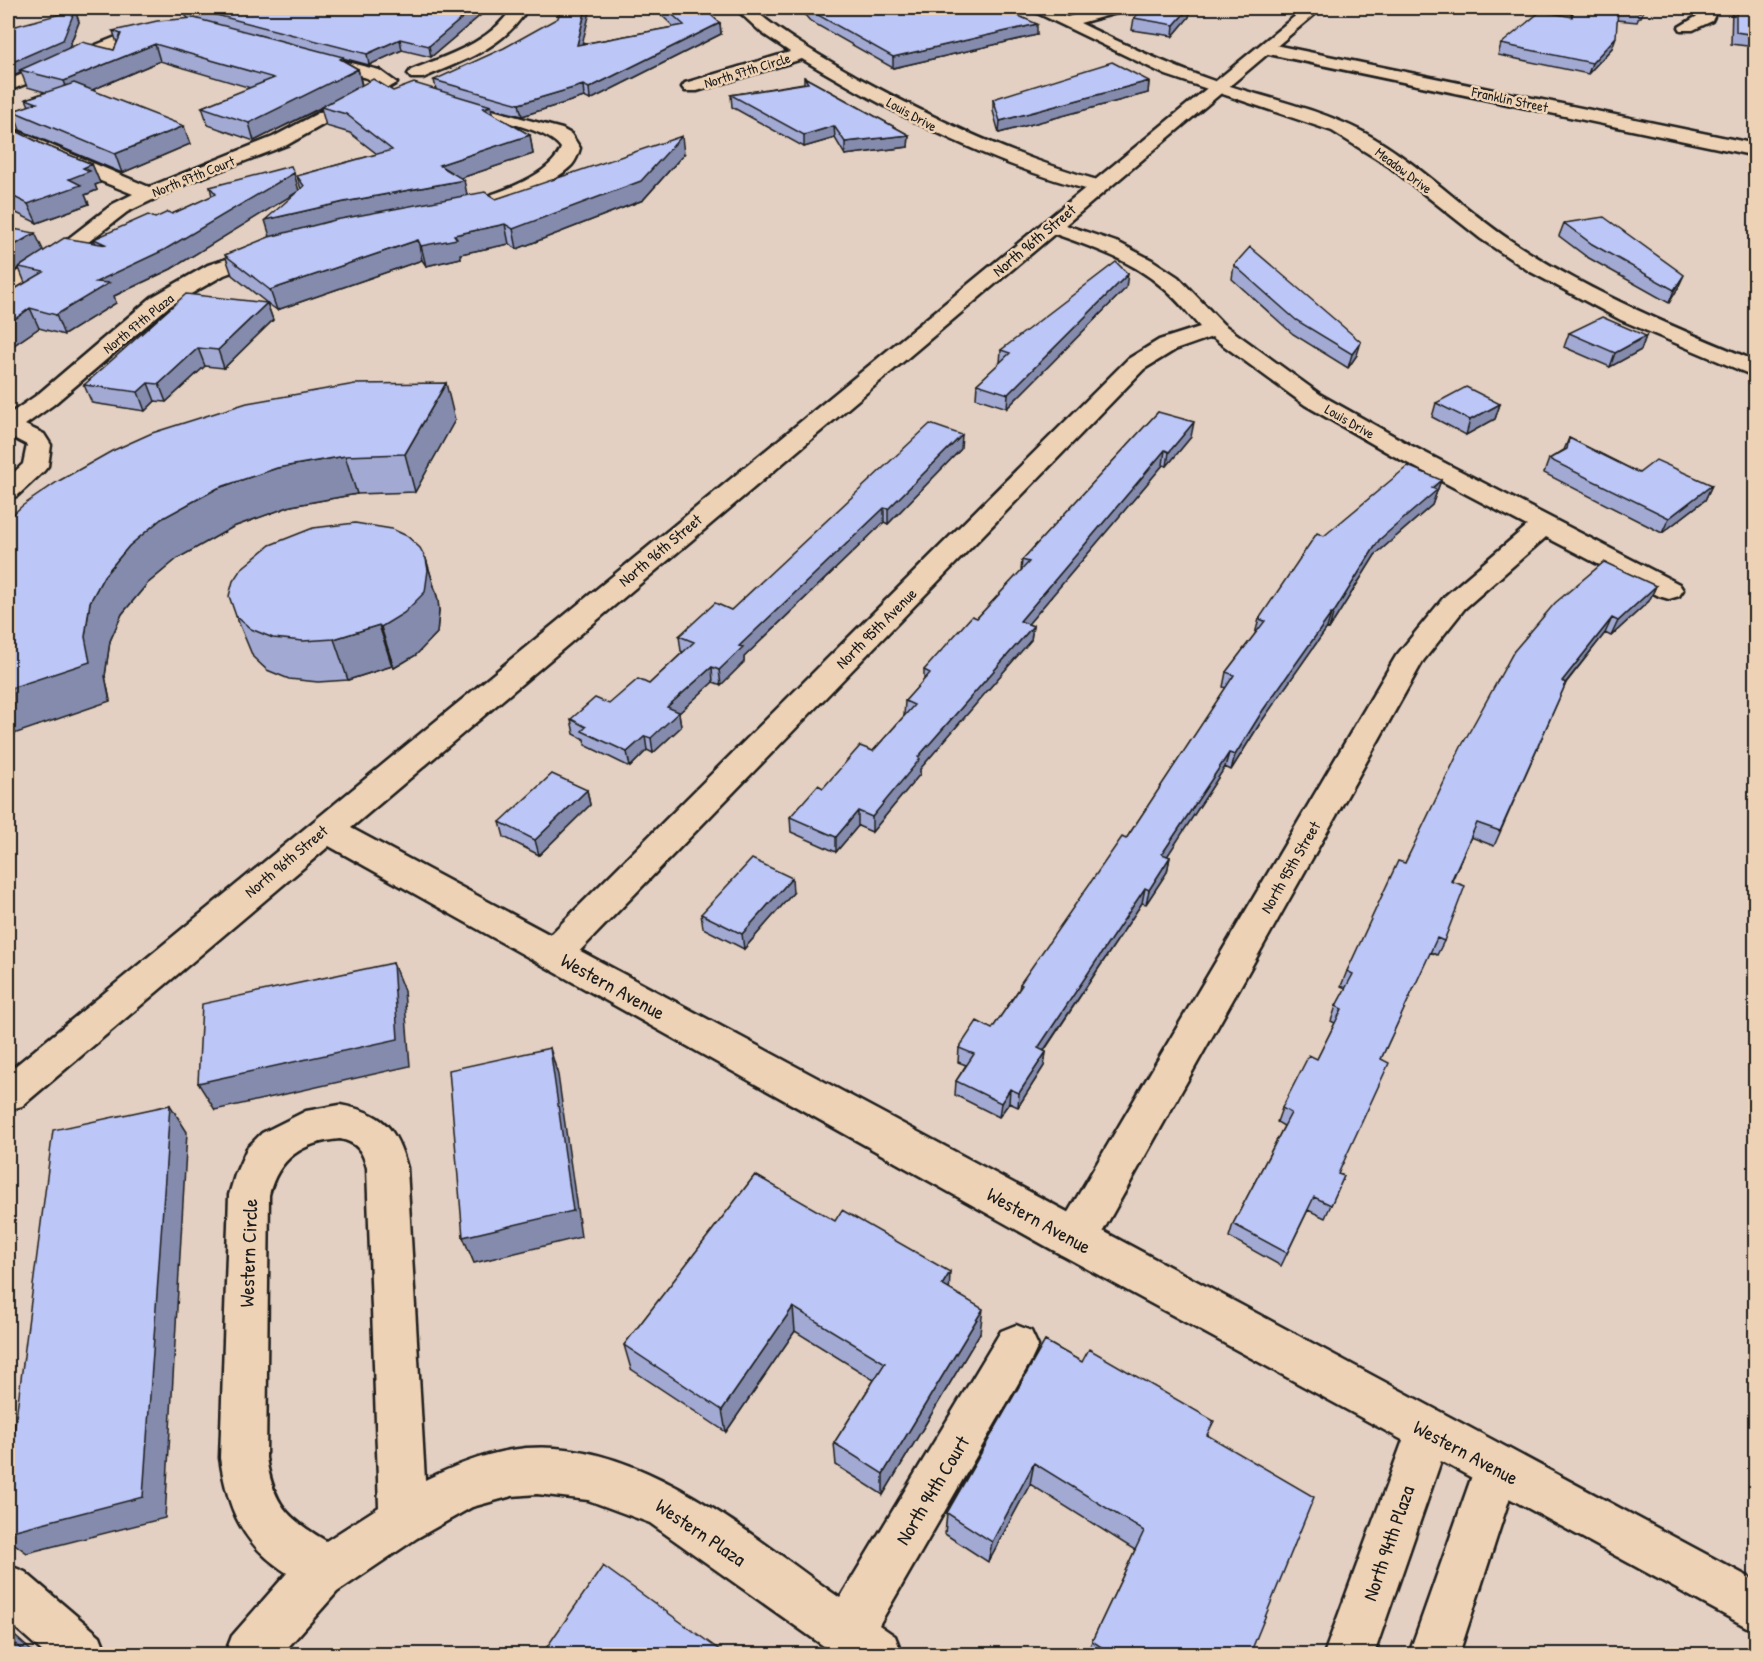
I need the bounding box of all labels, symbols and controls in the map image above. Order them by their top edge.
street label: North 97th Circle [702,48,793,92]
street label: Franklin Street [1469,81,1550,116]
street label: Louis Drive [884,92,941,136]
street label: Meadow Drive [1372,142,1437,198]
street label: North 97th Court [149,151,237,201]
street label: North 96th Street [988,198,1081,281]
street label: North 97th Plaza [99,288,178,357]
street label: Louis Drive [1322,399,1379,443]
street label: North 96th Street [614,508,707,591]
street label: North 95th Avenue [831,582,922,673]
street label: North 95th Street [1255,817,1325,917]
street label: North 96th Street [240,819,333,902]
street label: Western Avenue [556,946,670,1026]
street label: Western Avenue [982,1180,1096,1260]
street label: Western Circle [233,1198,263,1308]
street label: Western Avenue [1409,1413,1523,1491]
street label: North 94th Court [889,1430,976,1550]
street label: North 94th Plaza [1356,1482,1420,1604]
street label: Western Plaza [651,1492,752,1572]

